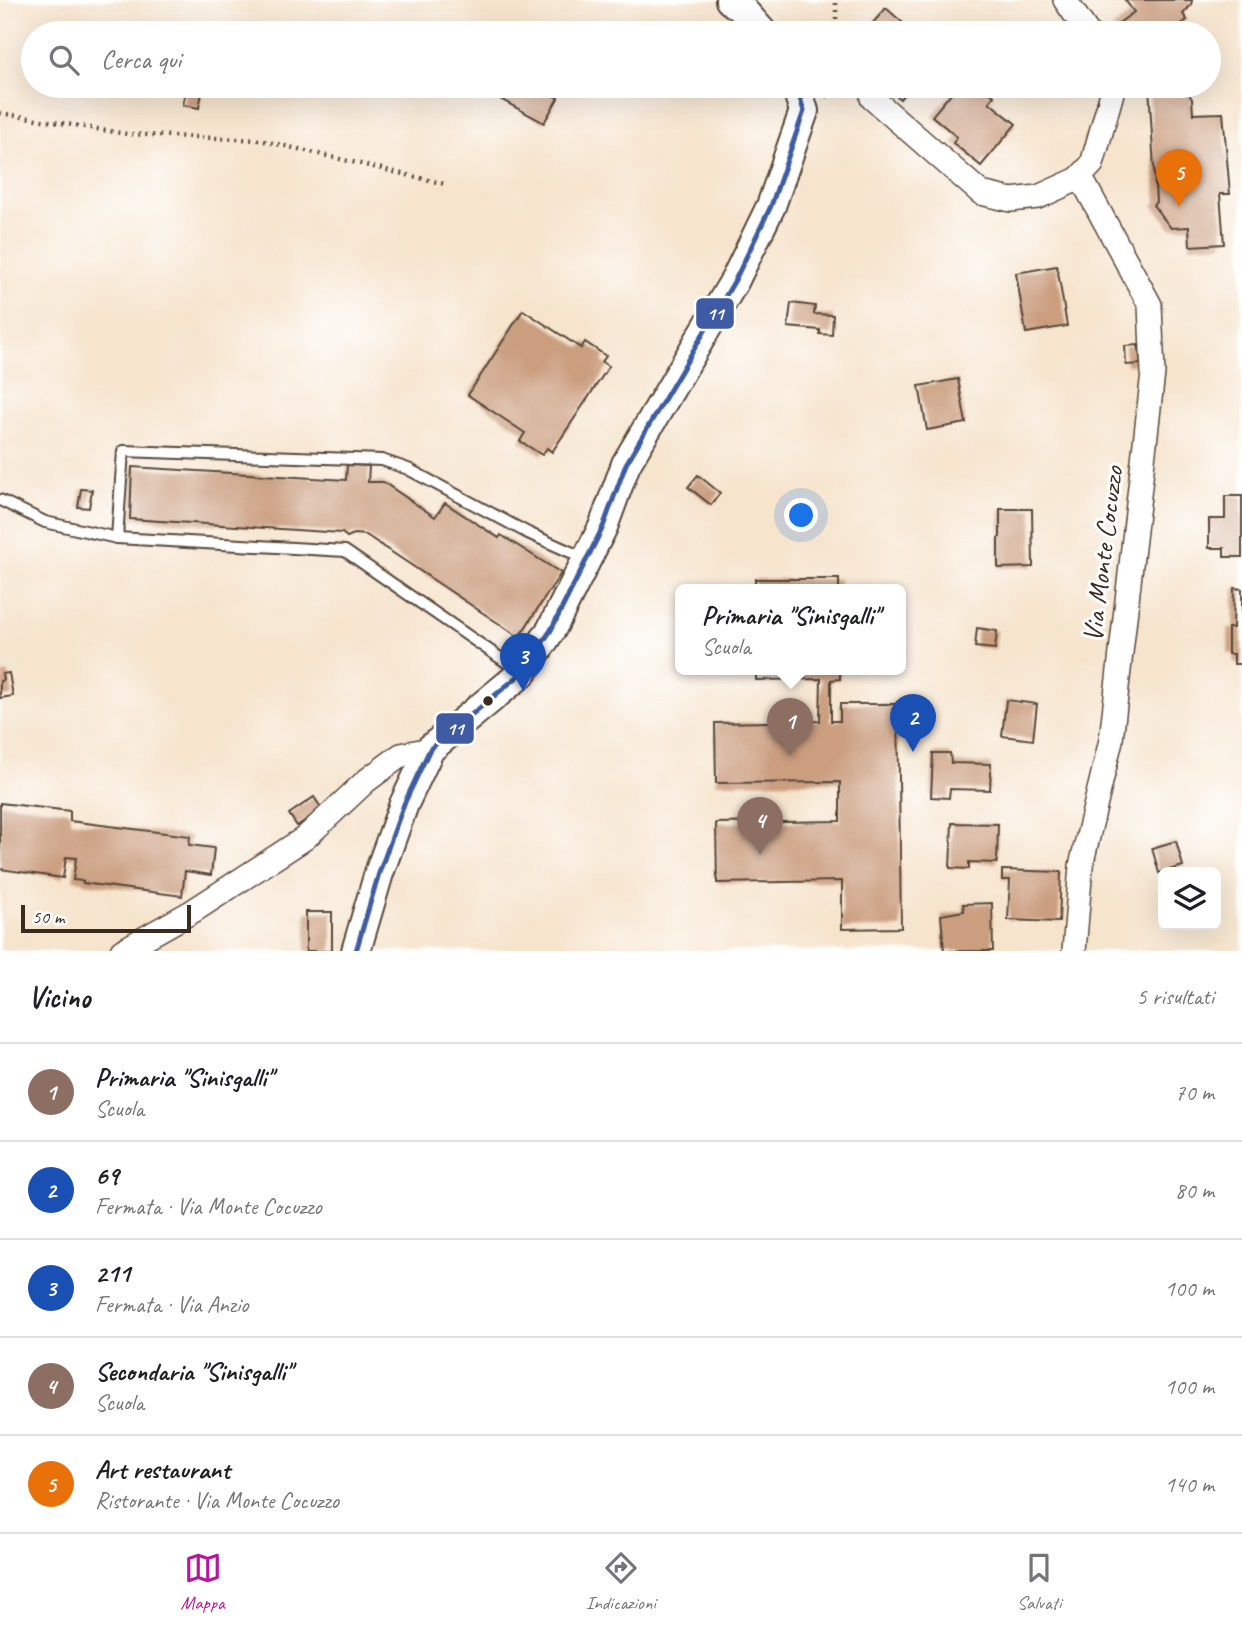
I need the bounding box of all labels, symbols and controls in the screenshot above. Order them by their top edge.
search box [21,21,1221,98]
icon: search [45,41,83,79]
text: Cerca qui [101,43,181,76]
pin: 5 [1156,149,1202,207]
line badge: 11 [695,297,735,330]
text: 11 [706,302,726,326]
street label: Via Monte Cocuzzo [1074,462,1131,644]
your location [784,498,818,532]
popup [675,584,906,675]
text: Primaria "Sinisgalli" [702,599,879,632]
text: Scuola [702,632,751,661]
pin: 3 [500,633,546,691]
unlabelled marker [481,694,495,708]
pin: 2 [890,694,936,752]
pin: 1 [767,698,813,756]
line badge: 11 [435,712,475,745]
text: 11 [446,717,466,741]
pin: 4 [737,797,783,855]
map controls [1158,867,1221,930]
button: layers [1158,867,1221,930]
scale bar [21,902,191,934]
text: 50 m [32,905,64,929]
text: Vicino [28,978,90,1016]
text: 5 risultati [1136,982,1214,1011]
text: Primaria "Sinisgalli" [95,1061,272,1094]
text: 1 [46,1078,56,1107]
text: 70 m [1175,1078,1214,1107]
text: Scuola [95,1094,144,1123]
text: 69 [95,1159,119,1192]
text: 2 [46,1176,56,1205]
text: 80 m [1175,1176,1214,1205]
text: Fermata · Via Monte Cocuzzo [95,1192,322,1221]
text: 211 [95,1257,130,1290]
text: 3 [46,1274,56,1303]
text: 100 m [1165,1274,1214,1303]
text: Fermata · Via Anzio [95,1290,248,1319]
text: Secondaria "Sinisgalli" [95,1355,291,1388]
text: 4 [46,1372,56,1401]
text: 100 m [1165,1372,1214,1401]
text: Scuola [95,1388,144,1417]
text: Art restaurant [95,1453,230,1486]
text: 5 [46,1470,56,1499]
text: 140 m [1165,1470,1214,1499]
text: Ristorante · Via Monte Cocuzzo [95,1486,339,1515]
tab: Mappa [181,1549,225,1615]
tab: Indicazioni [586,1549,656,1615]
tab: Salvati [1017,1549,1061,1615]

